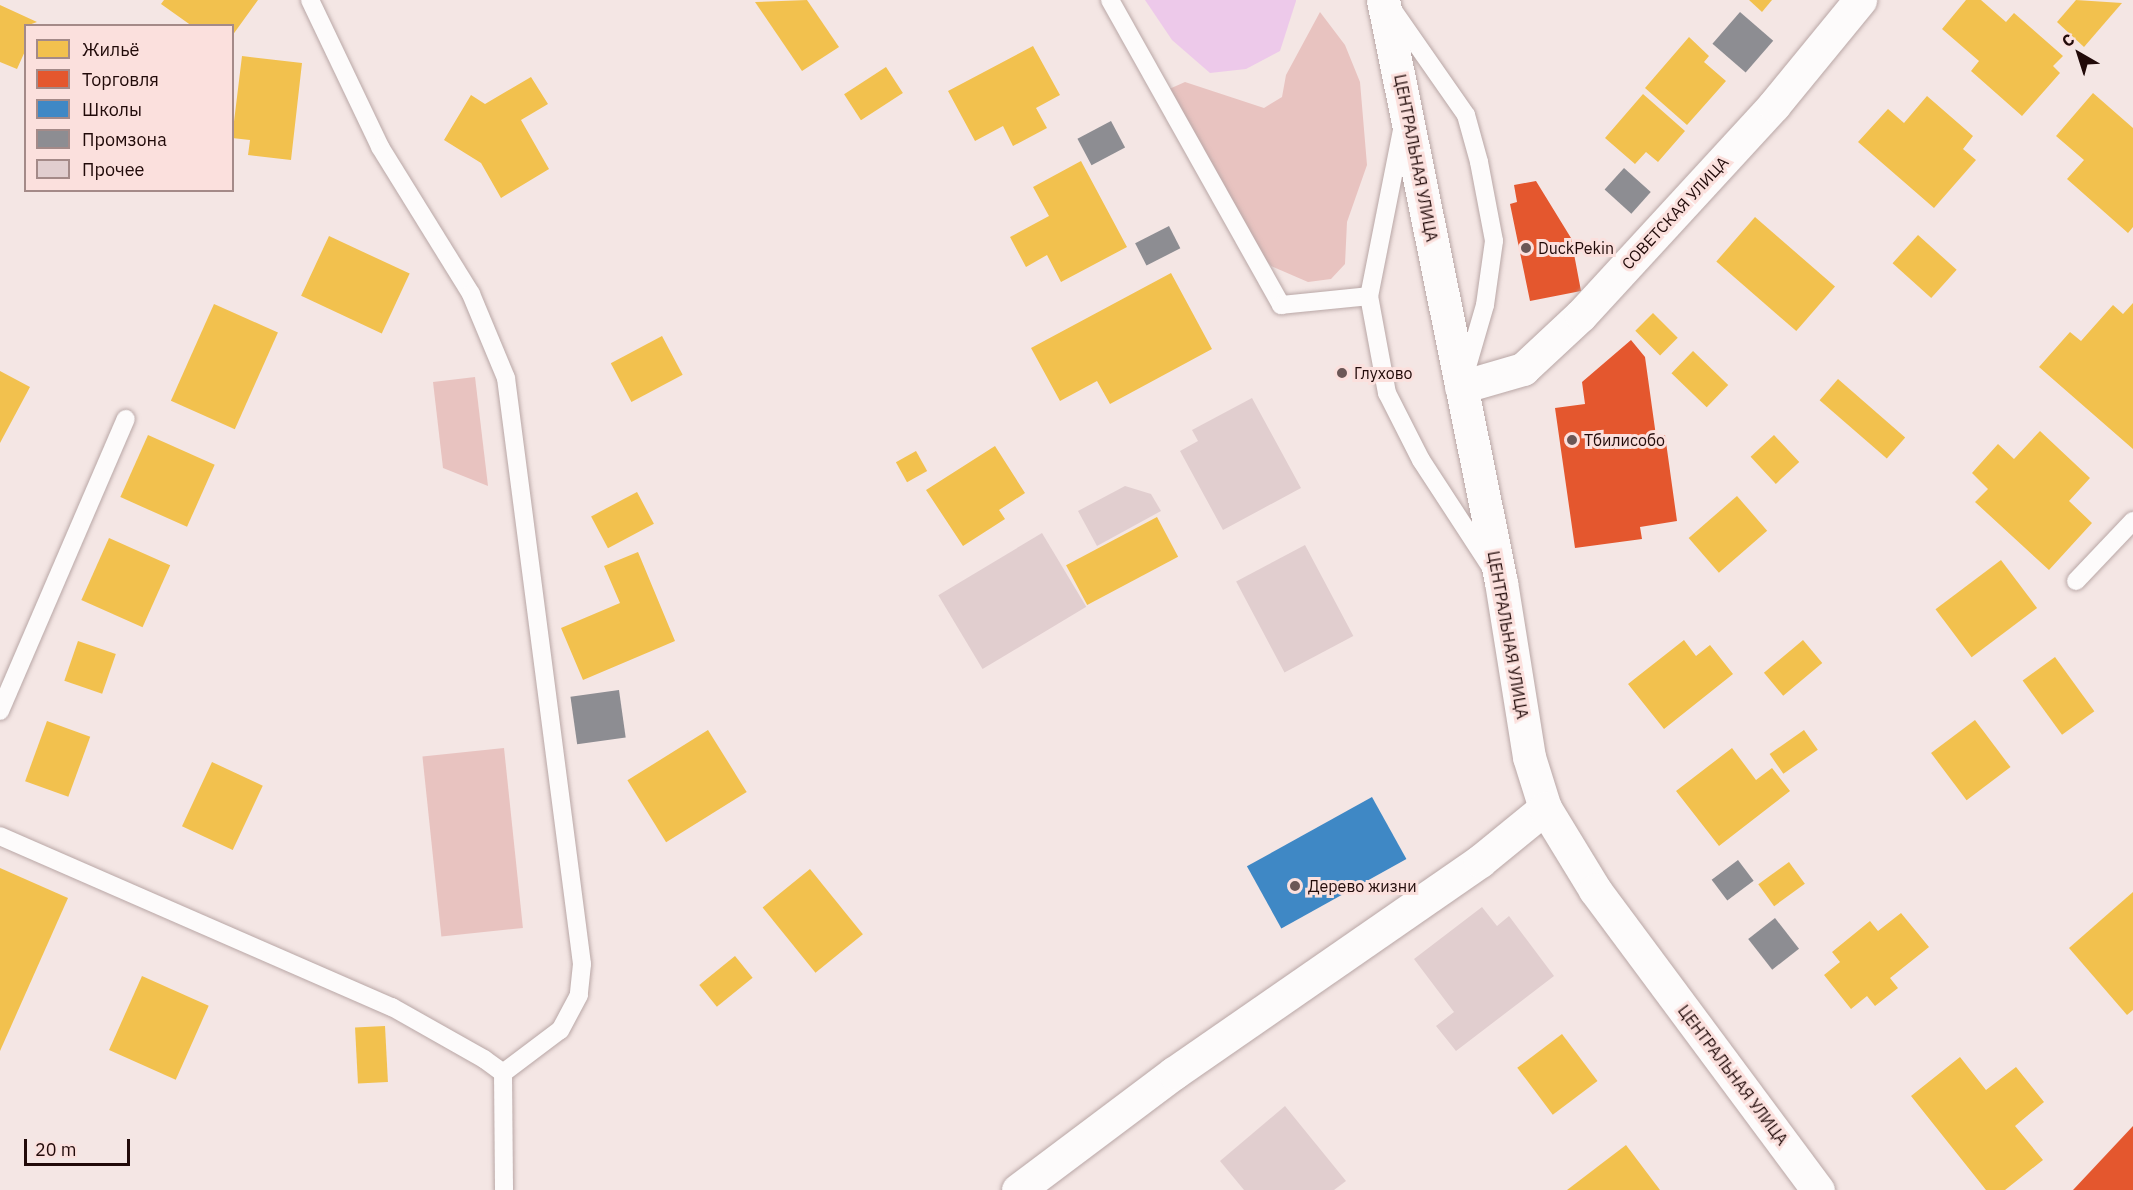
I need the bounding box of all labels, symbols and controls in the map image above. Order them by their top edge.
legend [24,24,234,192]
north arrow [2049,24,2109,84]
text: С [2057,29,2078,51]
text: Жильё [82,38,139,61]
text: Торговля [82,68,159,91]
street label: ЦЕНТРАЛЬНАЯ УЛИЦА [1390,73,1442,243]
text: Школы [82,98,142,121]
text: Промзона [82,128,167,151]
street label: СОВЕТСКАЯ УЛИЦА [1618,153,1732,273]
text: Прочее [82,158,144,181]
place label: DuckPekin [1538,238,1614,258]
marker: DuckPekin [1519,241,1533,255]
place label: Глухово [1354,363,1413,383]
marker: Глухово [1335,366,1349,380]
place label: Тбилисобо [1584,430,1665,450]
marker: Тбилисобо [1565,433,1579,447]
street label: ЦЕНТРАЛЬНАЯ УЛИЦА [1484,549,1532,721]
place label: Дерево жизни [1308,876,1417,896]
marker: Дерево жизни [1286,877,1304,895]
street label: ЦЕНТРАЛЬНАЯ УЛИЦА [1674,1001,1792,1149]
scale bar [27,1127,134,1165]
text: 20 m [35,1138,77,1161]

